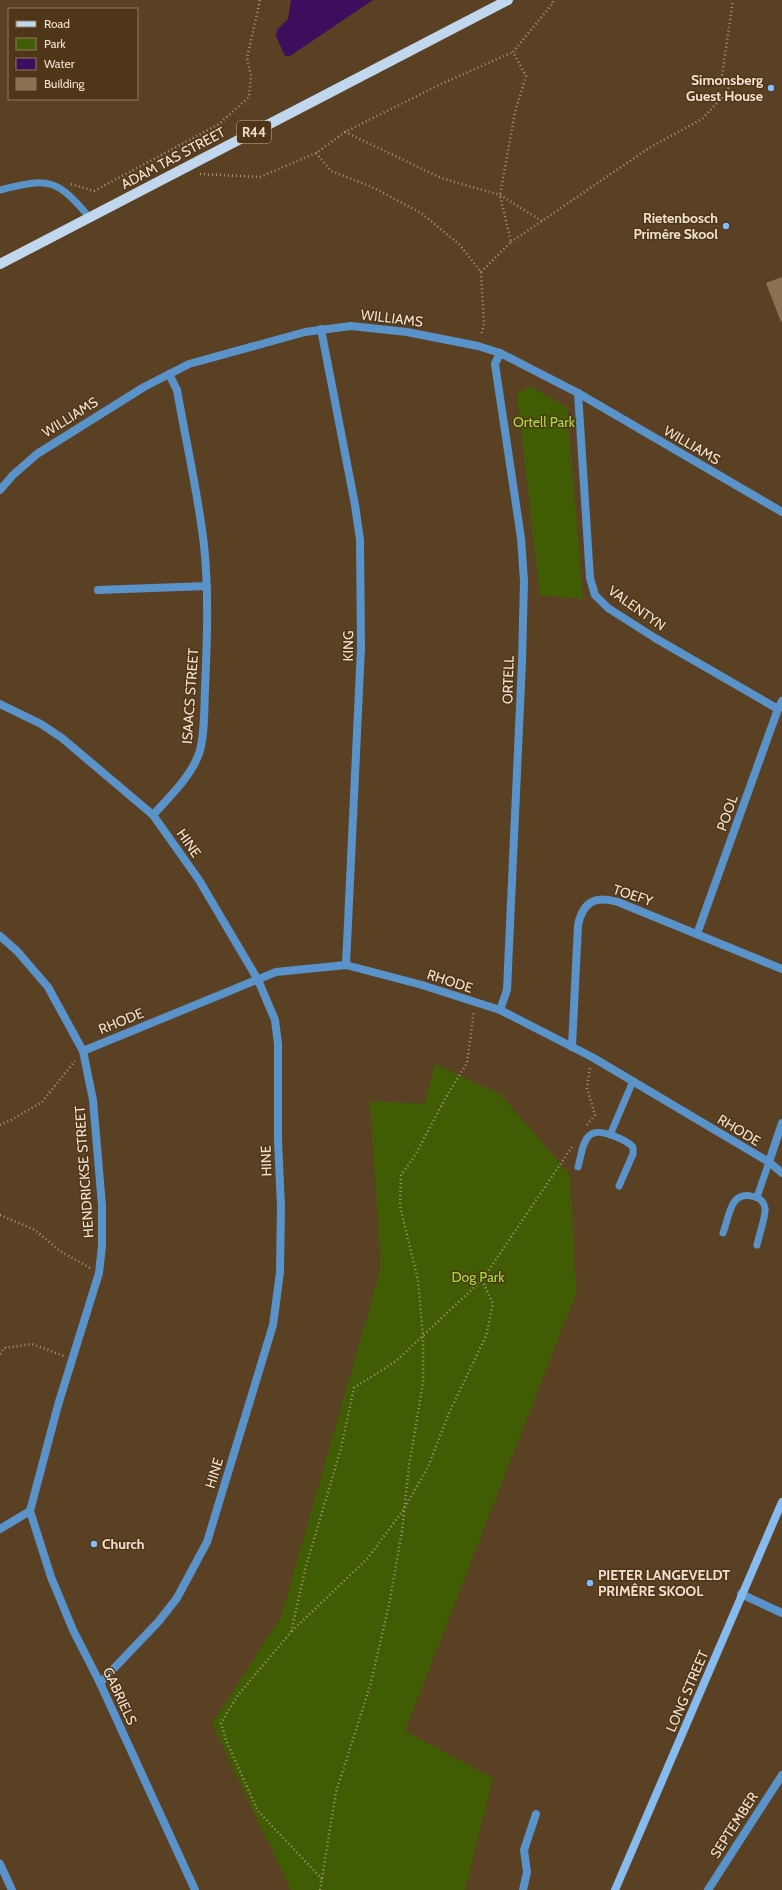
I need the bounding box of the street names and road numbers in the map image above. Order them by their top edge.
road number: R44 [237,121,271,143]
street label: ADAM TAS STREET [118,123,229,193]
street label: WILLIAMS [360,305,424,331]
street label: WILLIAMS [39,393,101,441]
street label: WILLIAMS [660,422,724,468]
street label: VALENTYN [605,582,669,634]
street label: KING [339,630,357,662]
street label: ISAACS STREET [178,647,202,744]
street label: ORTELL [498,656,518,704]
street label: POOL [712,793,742,833]
street label: HINE [173,825,205,861]
street label: TOEFY [611,880,656,910]
street label: RHODE [425,965,475,997]
street label: RHODE [96,1004,146,1038]
street label: HENDRICKSE STREET [70,1105,98,1239]
street label: RHODE [714,1110,764,1150]
street label: HINE [256,1145,276,1177]
street label: HINE [201,1455,227,1490]
street label: LONG STREET [662,1647,712,1735]
street label: GABRIELS [99,1664,141,1728]
street label: SEPTEMBER [706,1788,762,1861]

